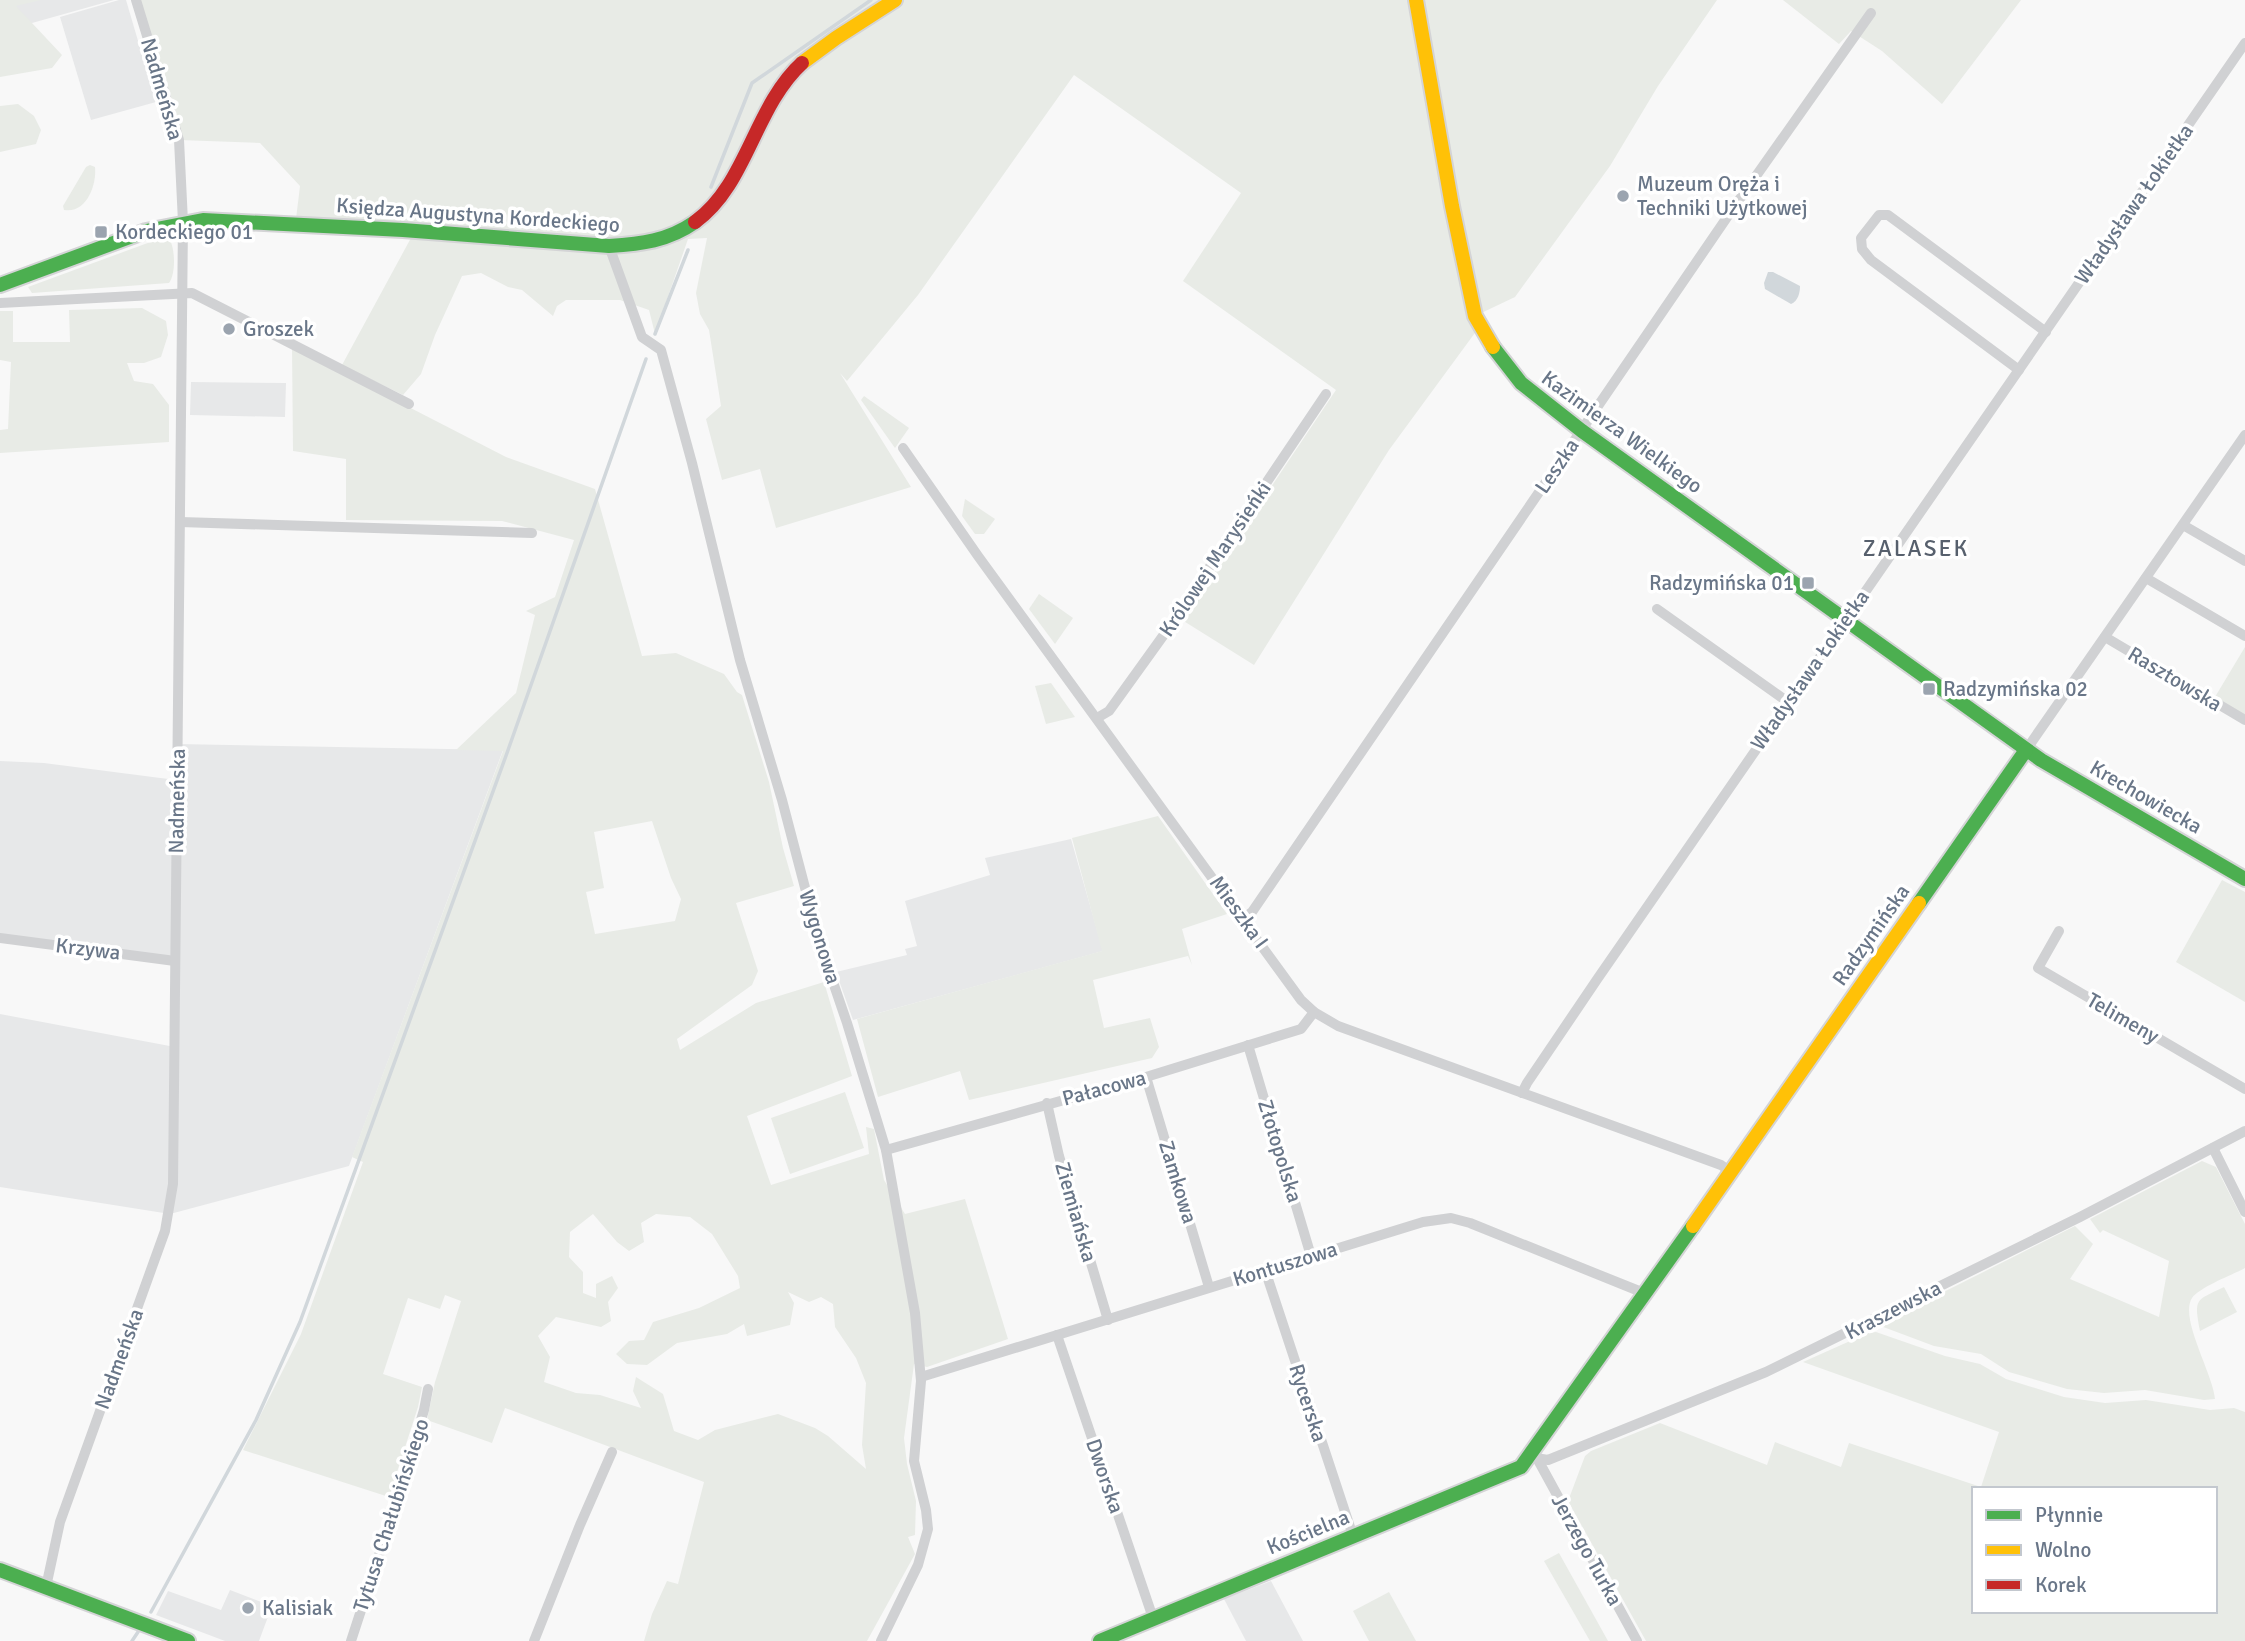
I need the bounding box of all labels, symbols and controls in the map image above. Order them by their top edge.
street label: Nadmeńska [135,35,189,143]
street label: Władysława Łokietka [2069,119,2199,289]
place label: Muzeum Oręża i Techniki Użytkowej [1637,171,1808,221]
marker: Muzeum Oręża i Techniki Użytkowej [1615,188,1631,204]
street label: Księdza Augustyna Kordeckiego [335,192,621,238]
place label: Kordeckiego 01 [115,219,253,245]
marker: Kordeckiego 01 [93,224,109,240]
place label: Groszek [243,316,315,342]
marker: Groszek [221,321,237,337]
street label: Kazimierza Wielkiego [1536,365,1708,499]
street label: Leszka [1529,434,1585,498]
street label: Królowej Marysieńki [1153,476,1277,642]
district label: ZALASEK [1863,534,1969,563]
place label: Radzymińska 01 [1649,570,1794,596]
marker: Radzymińska 01 [1800,575,1816,591]
street label: Władysława Łokietka [1745,585,1875,755]
street label: Rasztowska [2123,641,2227,717]
place label: Radzymińska 02 [1943,676,2088,702]
marker: Radzymińska 02 [1921,681,1937,697]
street label: Nadmeńska [163,748,191,854]
street label: Krechowiecka [2085,754,2207,840]
street label: Mieszka I [1204,871,1274,953]
street label: Radzymińska [1827,879,1915,991]
street label: Wygonowa [793,887,847,987]
street label: Krzywa [54,932,122,966]
street label: Telimeny [2082,987,2164,1049]
street label: Pałacowa [1059,1064,1149,1112]
street label: Złotopolska [1252,1096,1308,1206]
street label: Zamkowa [1153,1137,1203,1227]
street label: Ziemiańska [1049,1159,1103,1265]
street label: Kontuszowa [1230,1236,1340,1292]
street label: Kraszewska [1840,1275,1946,1345]
street label: Nadmeńska [89,1305,149,1413]
street label: Rycerska [1283,1361,1333,1445]
street label: Tytusa Chałubińskiego [348,1415,434,1615]
street label: Dworska [1080,1435,1130,1517]
legend [1972,1487,2217,1613]
street label: Jerzego Turka [1546,1490,1628,1610]
text: Płynnie [2035,1502,2103,1528]
street label: Kościelna [1263,1504,1353,1560]
text: Wolno [2035,1537,2091,1563]
text: Korek [2035,1572,2087,1598]
place label: Kalisiak [262,1595,333,1621]
marker: Kalisiak [240,1600,256,1616]

